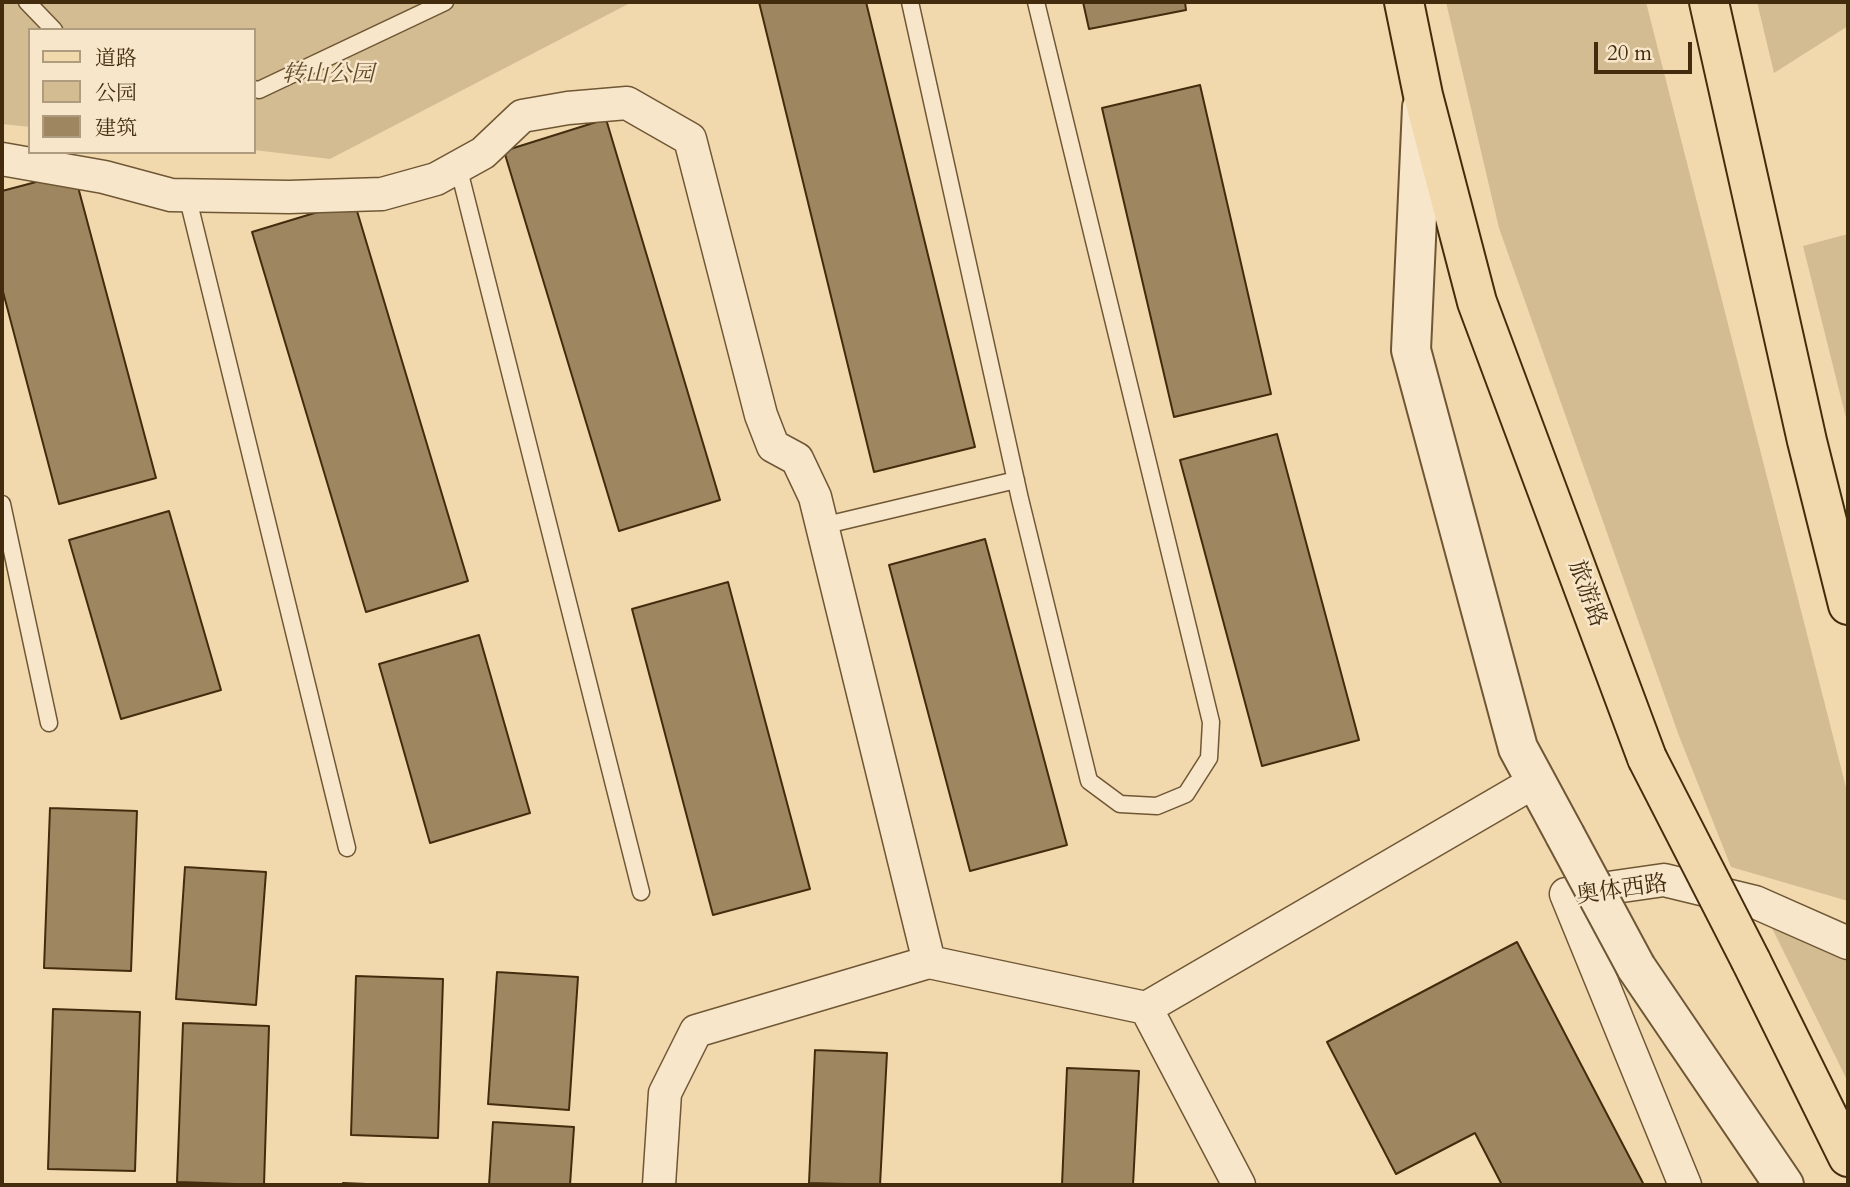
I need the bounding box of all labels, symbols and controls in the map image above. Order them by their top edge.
legend [28,28,256,154]
scale bar [1598,28,1696,72]
text: 20 m [1607,39,1652,68]
text: 道路 [95,44,137,73]
park label: 转山公园 [282,62,374,90]
text: 公园 [95,79,137,108]
text: 建筑 [95,114,137,143]
street label: 旅游路 [1561,557,1611,631]
street label: 奥体西路 [1575,871,1669,911]

